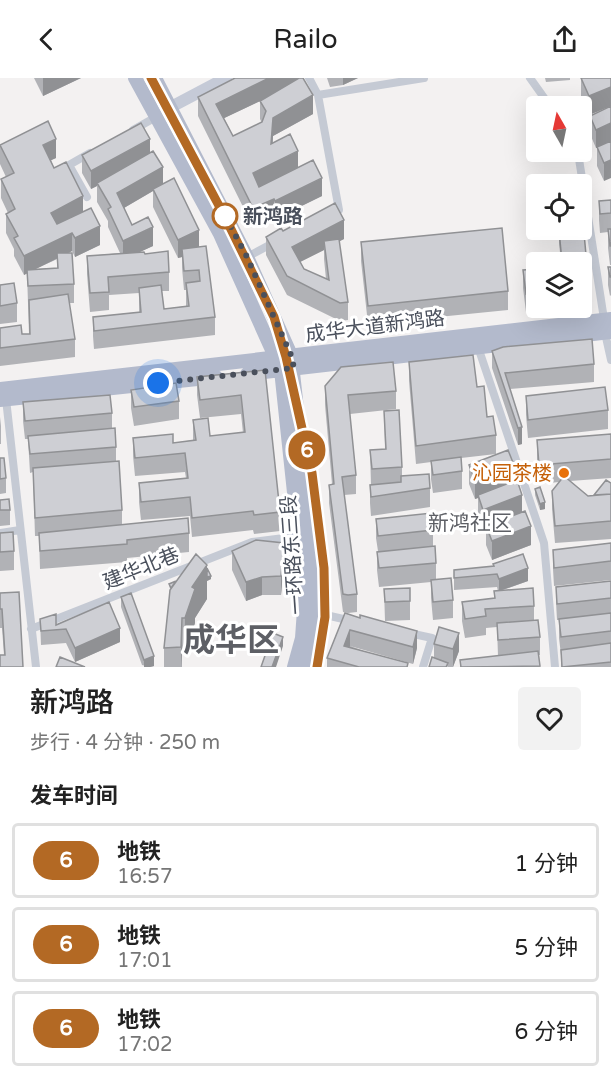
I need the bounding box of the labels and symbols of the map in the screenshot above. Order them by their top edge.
north arrow [526,96,592,162]
marker: 新鸿路 [212,203,238,229]
place label: 新鸿路 [243,205,303,229]
street label: 成华大道新鸿路 [304,307,446,347]
your location [143,368,173,398]
line badge: 6 [288,430,326,470]
place label: 沁园茶楼 [472,462,552,486]
marker: 沁园茶楼 [557,466,571,480]
street label: 一环路东三段 [277,494,309,616]
district label: 新鸿社区 [428,511,512,536]
street label: 建华北巷 [100,543,183,595]
district label: 成华区 [183,622,279,660]

